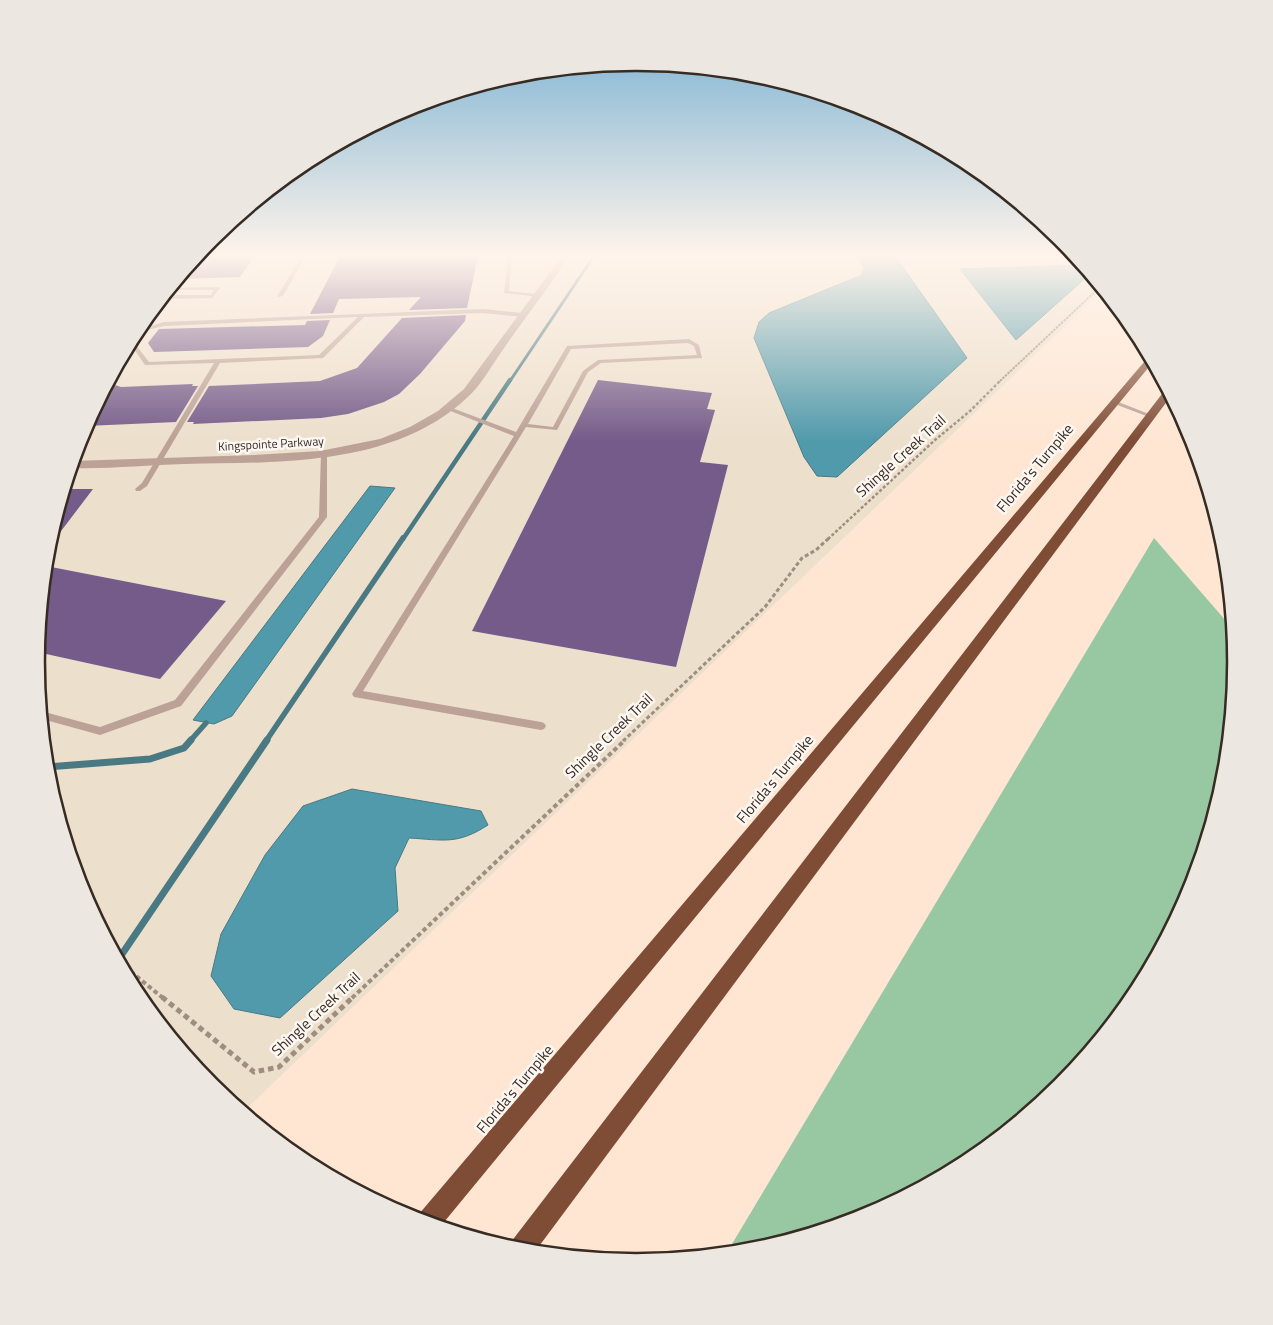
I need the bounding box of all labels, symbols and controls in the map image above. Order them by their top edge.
street label: Shingle Creek Trail [850,409,951,502]
street label: Florida's Turnpike [990,418,1079,517]
street label: Kingspointe Parkway [218,431,325,456]
street label: Shingle Creek Trail [560,688,658,784]
street label: Florida's Turnpike [730,729,819,828]
street label: Shingle Creek Trail [266,966,365,1061]
street label: Florida's Turnpike [470,1039,559,1138]

